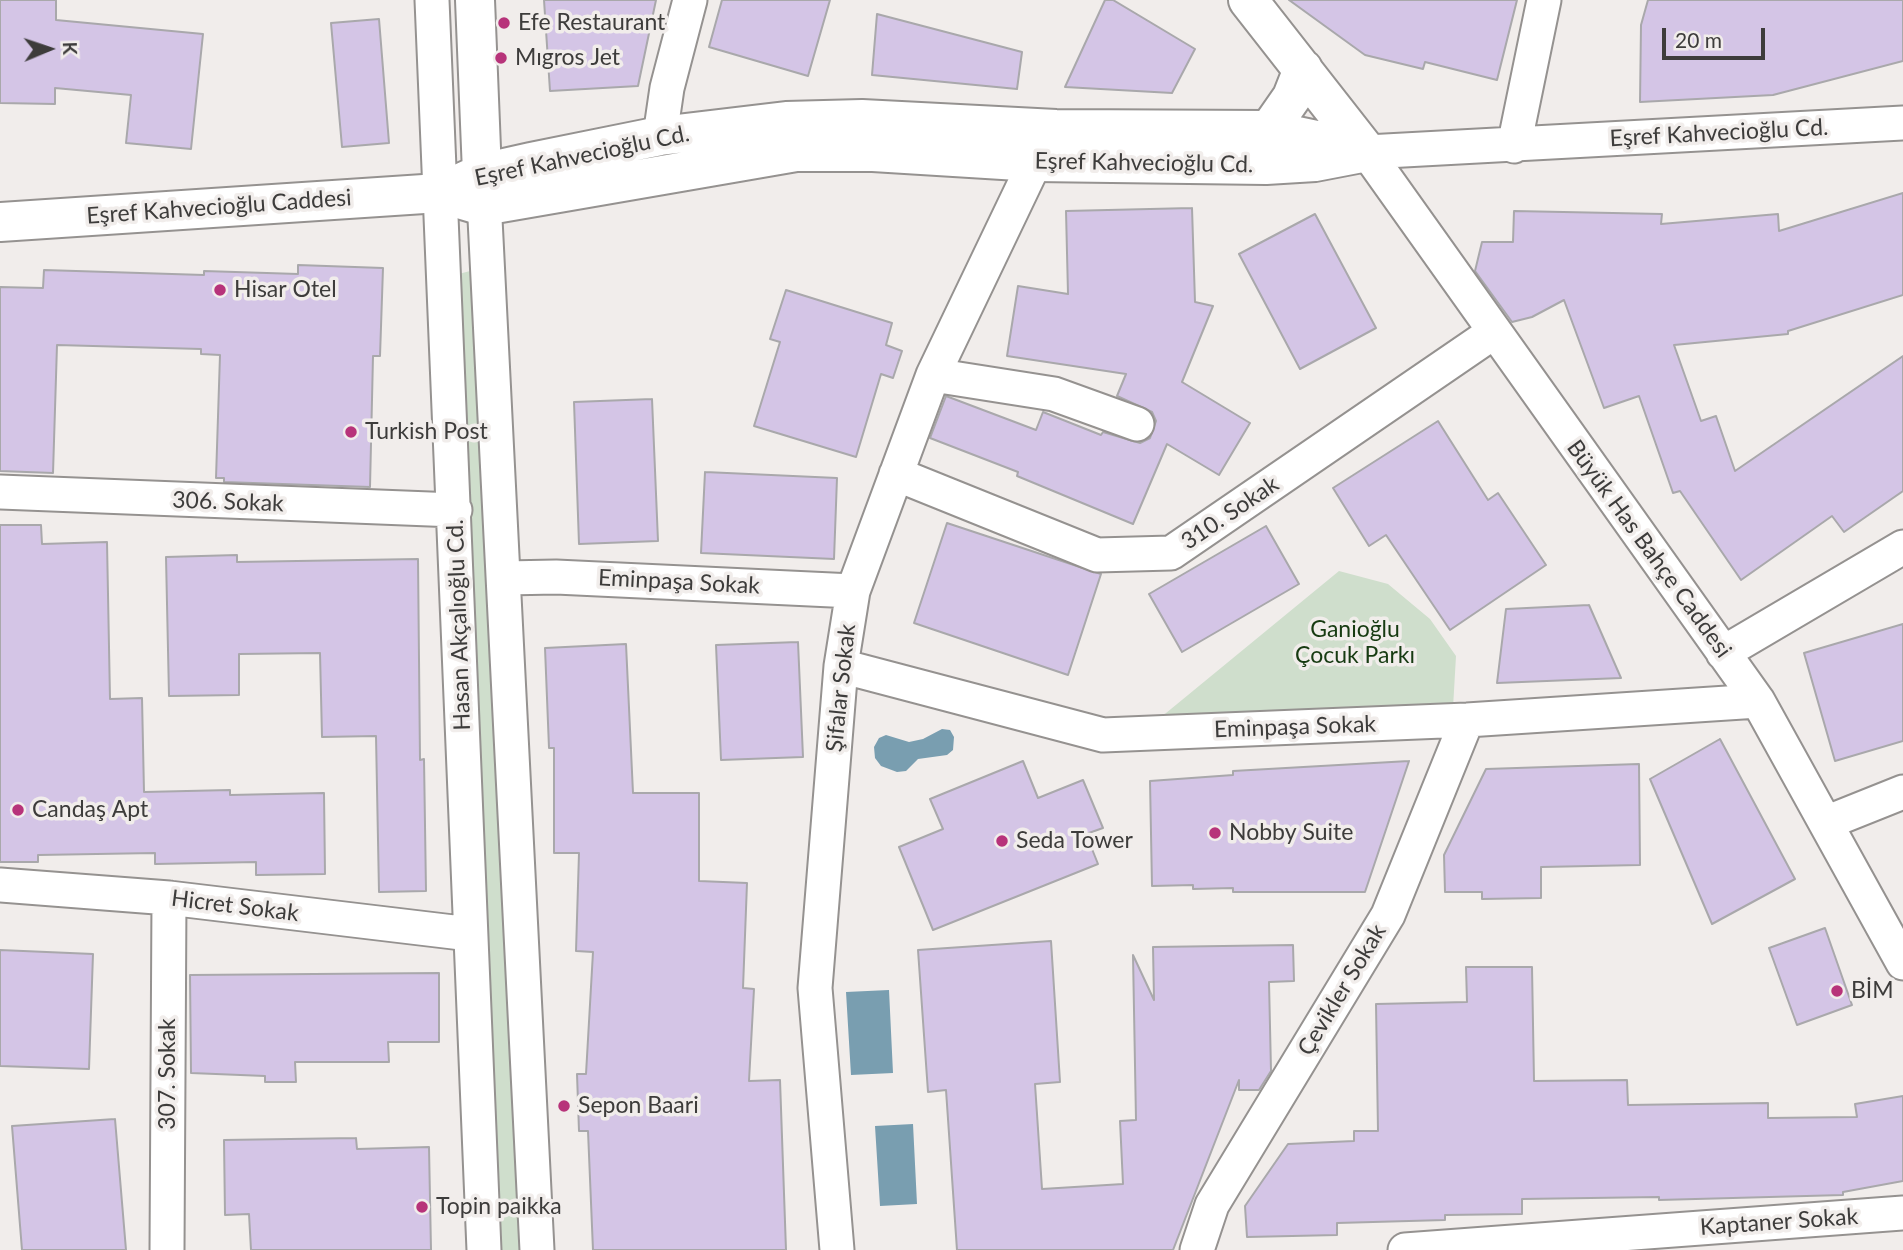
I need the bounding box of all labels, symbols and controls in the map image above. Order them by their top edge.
place label: Efe Restaurant [518,9,665,37]
north arrow [14,14,84,84]
scale bar [1665,14,1768,58]
marker: Efe Restaurant [496,15,512,31]
text: 20 m [1675,27,1722,52]
text: K [59,41,82,55]
place label: Mıgros Jet [515,44,620,72]
marker: Mıgros Jet [493,50,509,66]
street label: Eşref Kahvecioğlu Cd. [1609,113,1829,153]
street label: Eşref Kahvecioğlu Cd. [472,120,692,192]
street label: Eşref Kahvecioğlu Cd. [1034,147,1254,179]
street label: Eşref Kahvecioğlu Caddesi [86,184,352,230]
place label: Hisar Otel [234,276,337,304]
marker: Hisar Otel [212,282,228,298]
place label: Turkish Post [365,418,488,446]
marker: Turkish Post [343,424,359,440]
street label: Büyük Has Bahçe Caddesi [1561,435,1737,663]
street label: 310. Sokak [1176,470,1284,556]
street label: 306. Sokak [172,486,284,518]
street label: Hasan Akçalıoğlu Cd. [442,519,476,731]
street label: Eminpaşa Sokak [597,564,761,600]
park label: Ganioğlu Çocuk Parkı [1295,616,1415,670]
street label: Şifalar Sokak [821,623,861,753]
street label: Eminpaşa Sokak [1214,710,1376,744]
place label: Candaş Apt [32,796,148,824]
marker: Candaş Apt [10,802,26,818]
place label: Nobby Suite [1229,819,1353,847]
marker: Nobby Suite [1207,825,1223,841]
place label: Seda Tower [1016,827,1133,855]
marker: Seda Tower [994,833,1010,849]
street label: Hicret Sokak [170,884,300,928]
street label: Çevikler Sokak [1292,919,1392,1061]
place label: BİM [1851,977,1894,1005]
marker: BİM [1829,983,1845,999]
street label: 307. Sokak [154,1018,182,1130]
place label: Sepon Baari [578,1092,699,1120]
marker: Sepon Baari [556,1098,572,1114]
place label: Topin paikka [436,1193,562,1221]
marker: Topin paikka [414,1199,430,1215]
street label: Kaptaner Sokak [1699,1203,1859,1241]

